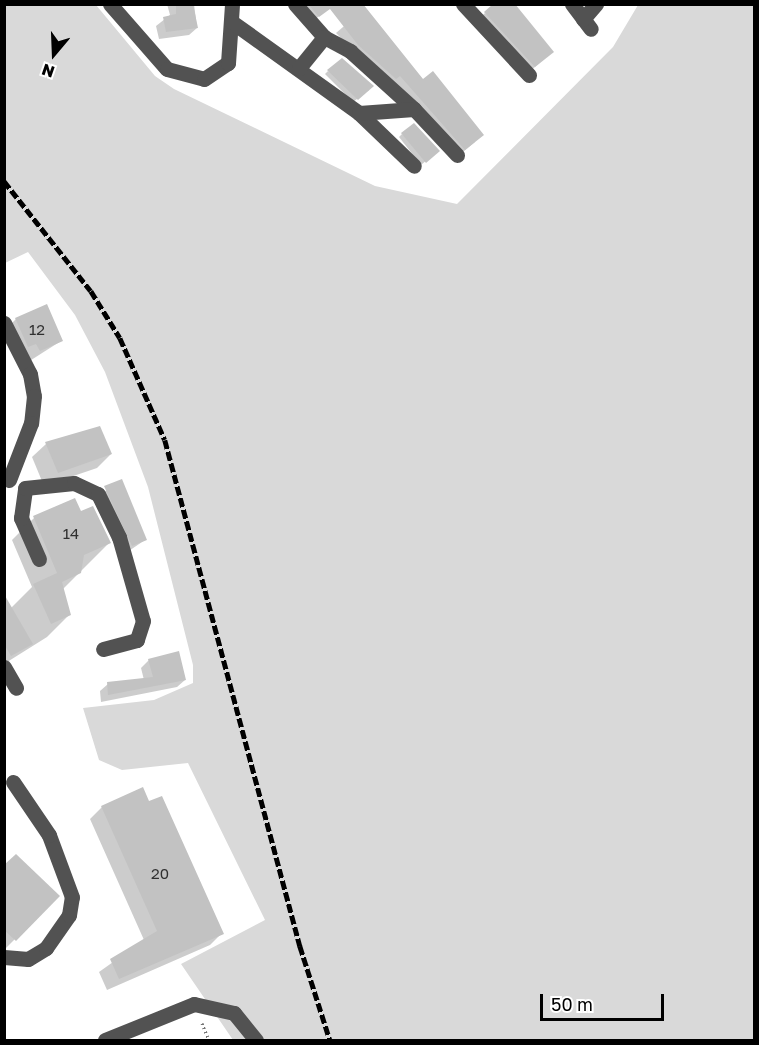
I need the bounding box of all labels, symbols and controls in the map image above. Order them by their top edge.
north arrow [24,24,84,84]
text: N [39,60,57,82]
house number: 12 [29,321,45,339]
house number: 14 [63,525,79,543]
house number: 20 [151,865,169,883]
scale bar [543,982,668,1020]
text: 50 m [551,993,593,1015]

